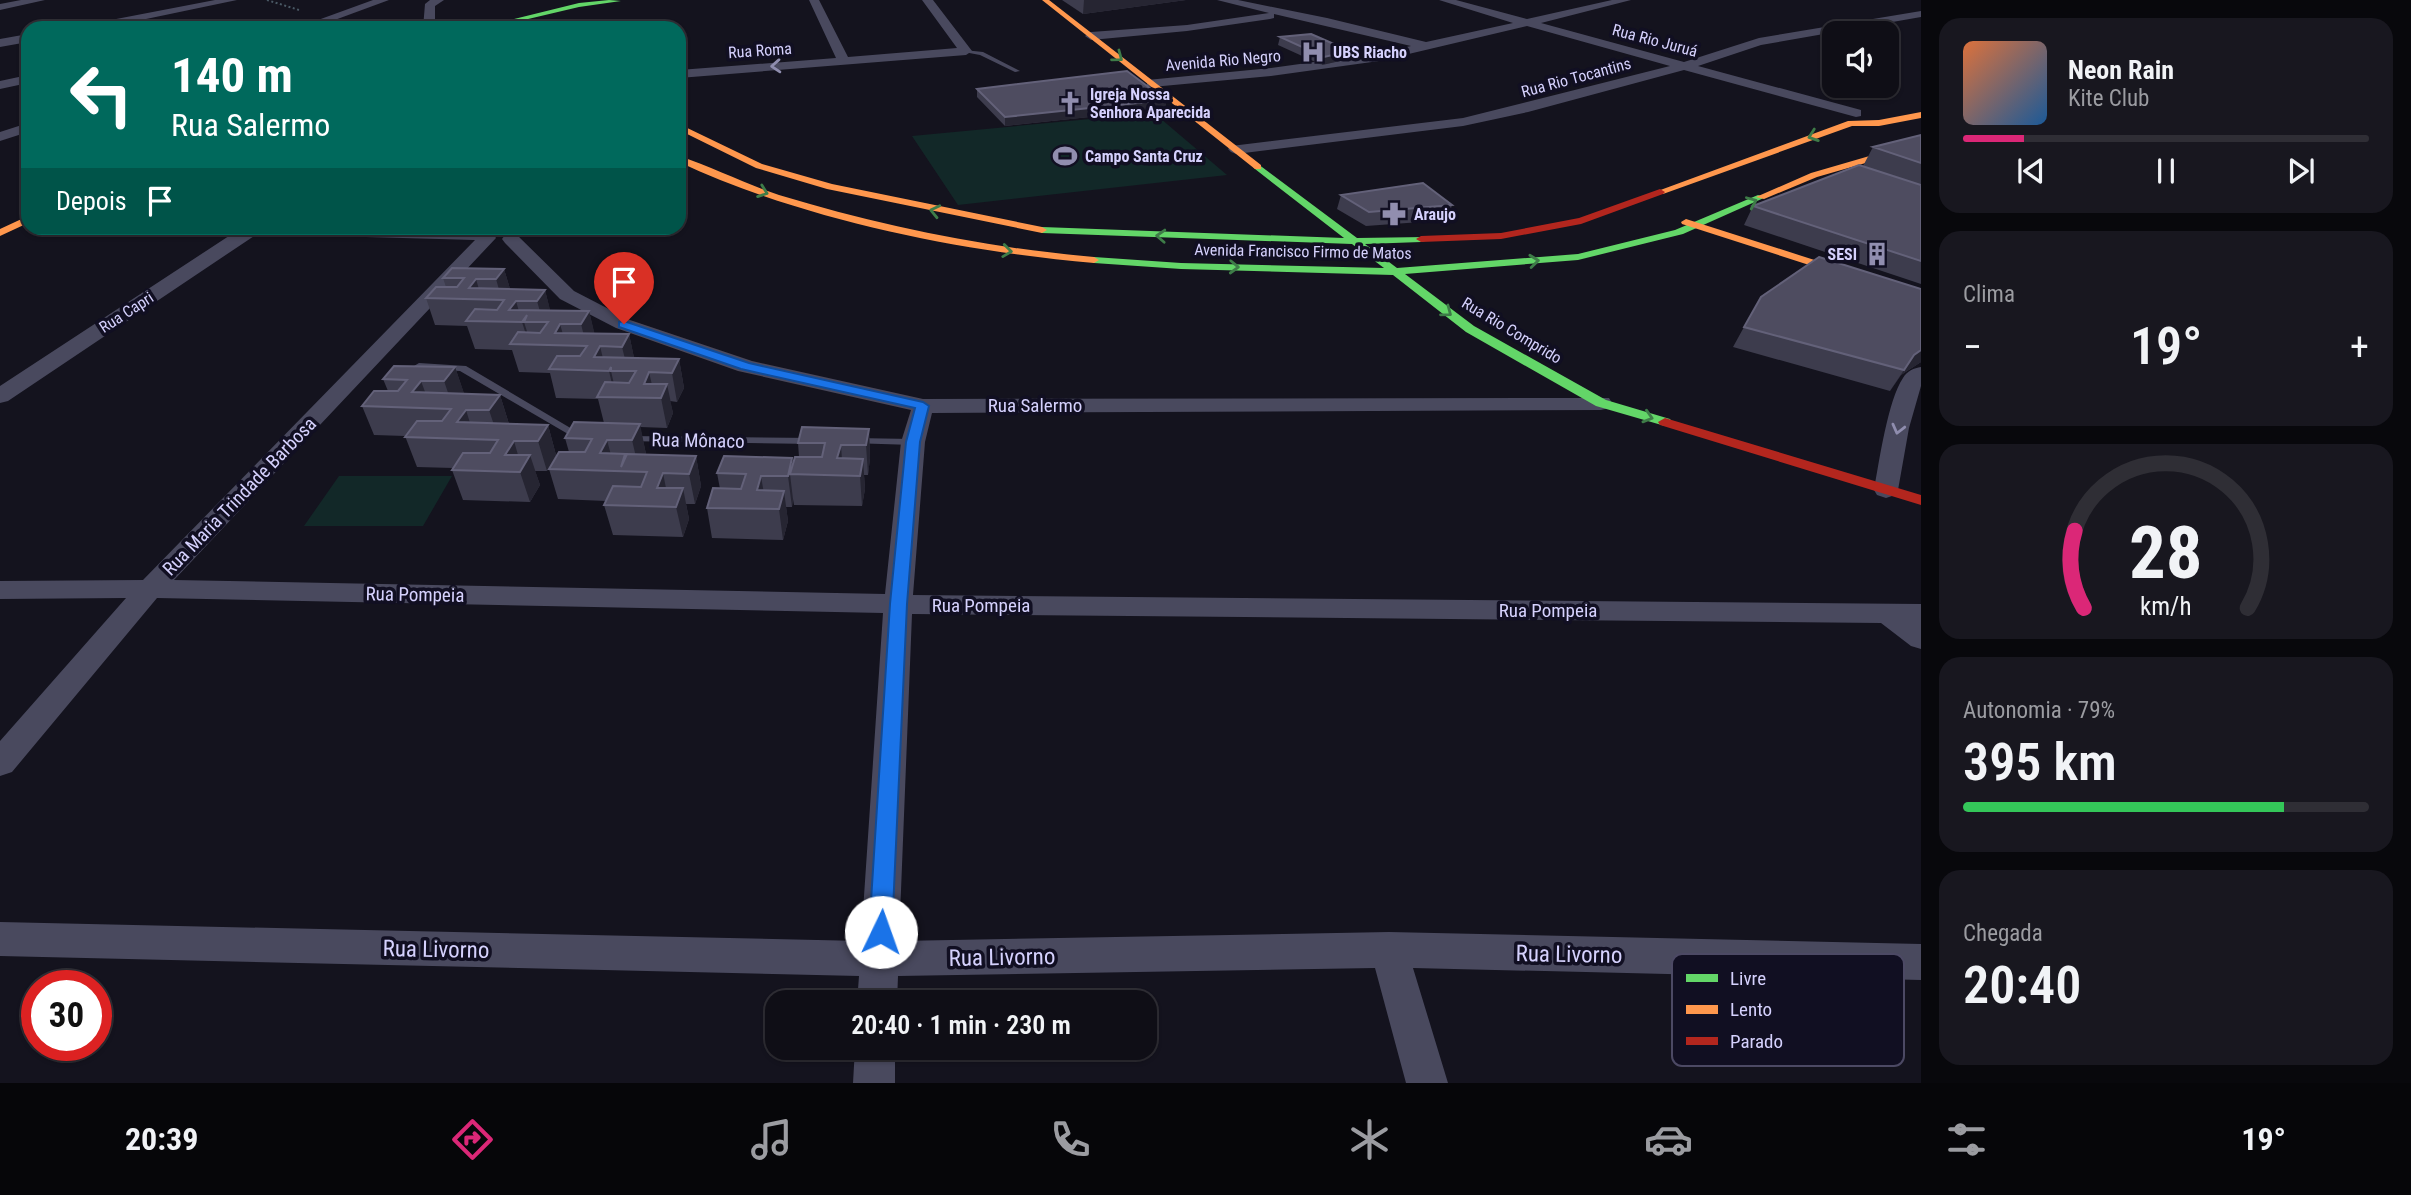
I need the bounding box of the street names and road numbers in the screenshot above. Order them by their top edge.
street label: Rua Rio Juruá [1610,20,1699,61]
street label: Rua Roma [728,39,793,62]
street label: Avenida Rio Negro [1165,46,1282,75]
street label: Rua Rio Tocantins [1519,54,1633,101]
street label: Avenida Francisco Firmo de Matos [1194,240,1412,263]
street label: Rua Capri [96,288,157,337]
street label: Rua Rio Comprido [1458,293,1565,368]
street label: Rua Salermo [988,394,1082,417]
street label: Rua Maria Trindade Barbosa [158,412,321,580]
street label: Rua Mônaco [651,428,745,453]
street label: Rua Pompeia [365,582,465,607]
street label: Rua Pompeia [932,594,1030,617]
street label: Rua Pompeia [1499,599,1597,622]
street label: Rua Livorno [382,935,490,964]
street label: Rua Livorno [1515,940,1623,969]
street label: Rua Livorno [948,943,1056,972]

